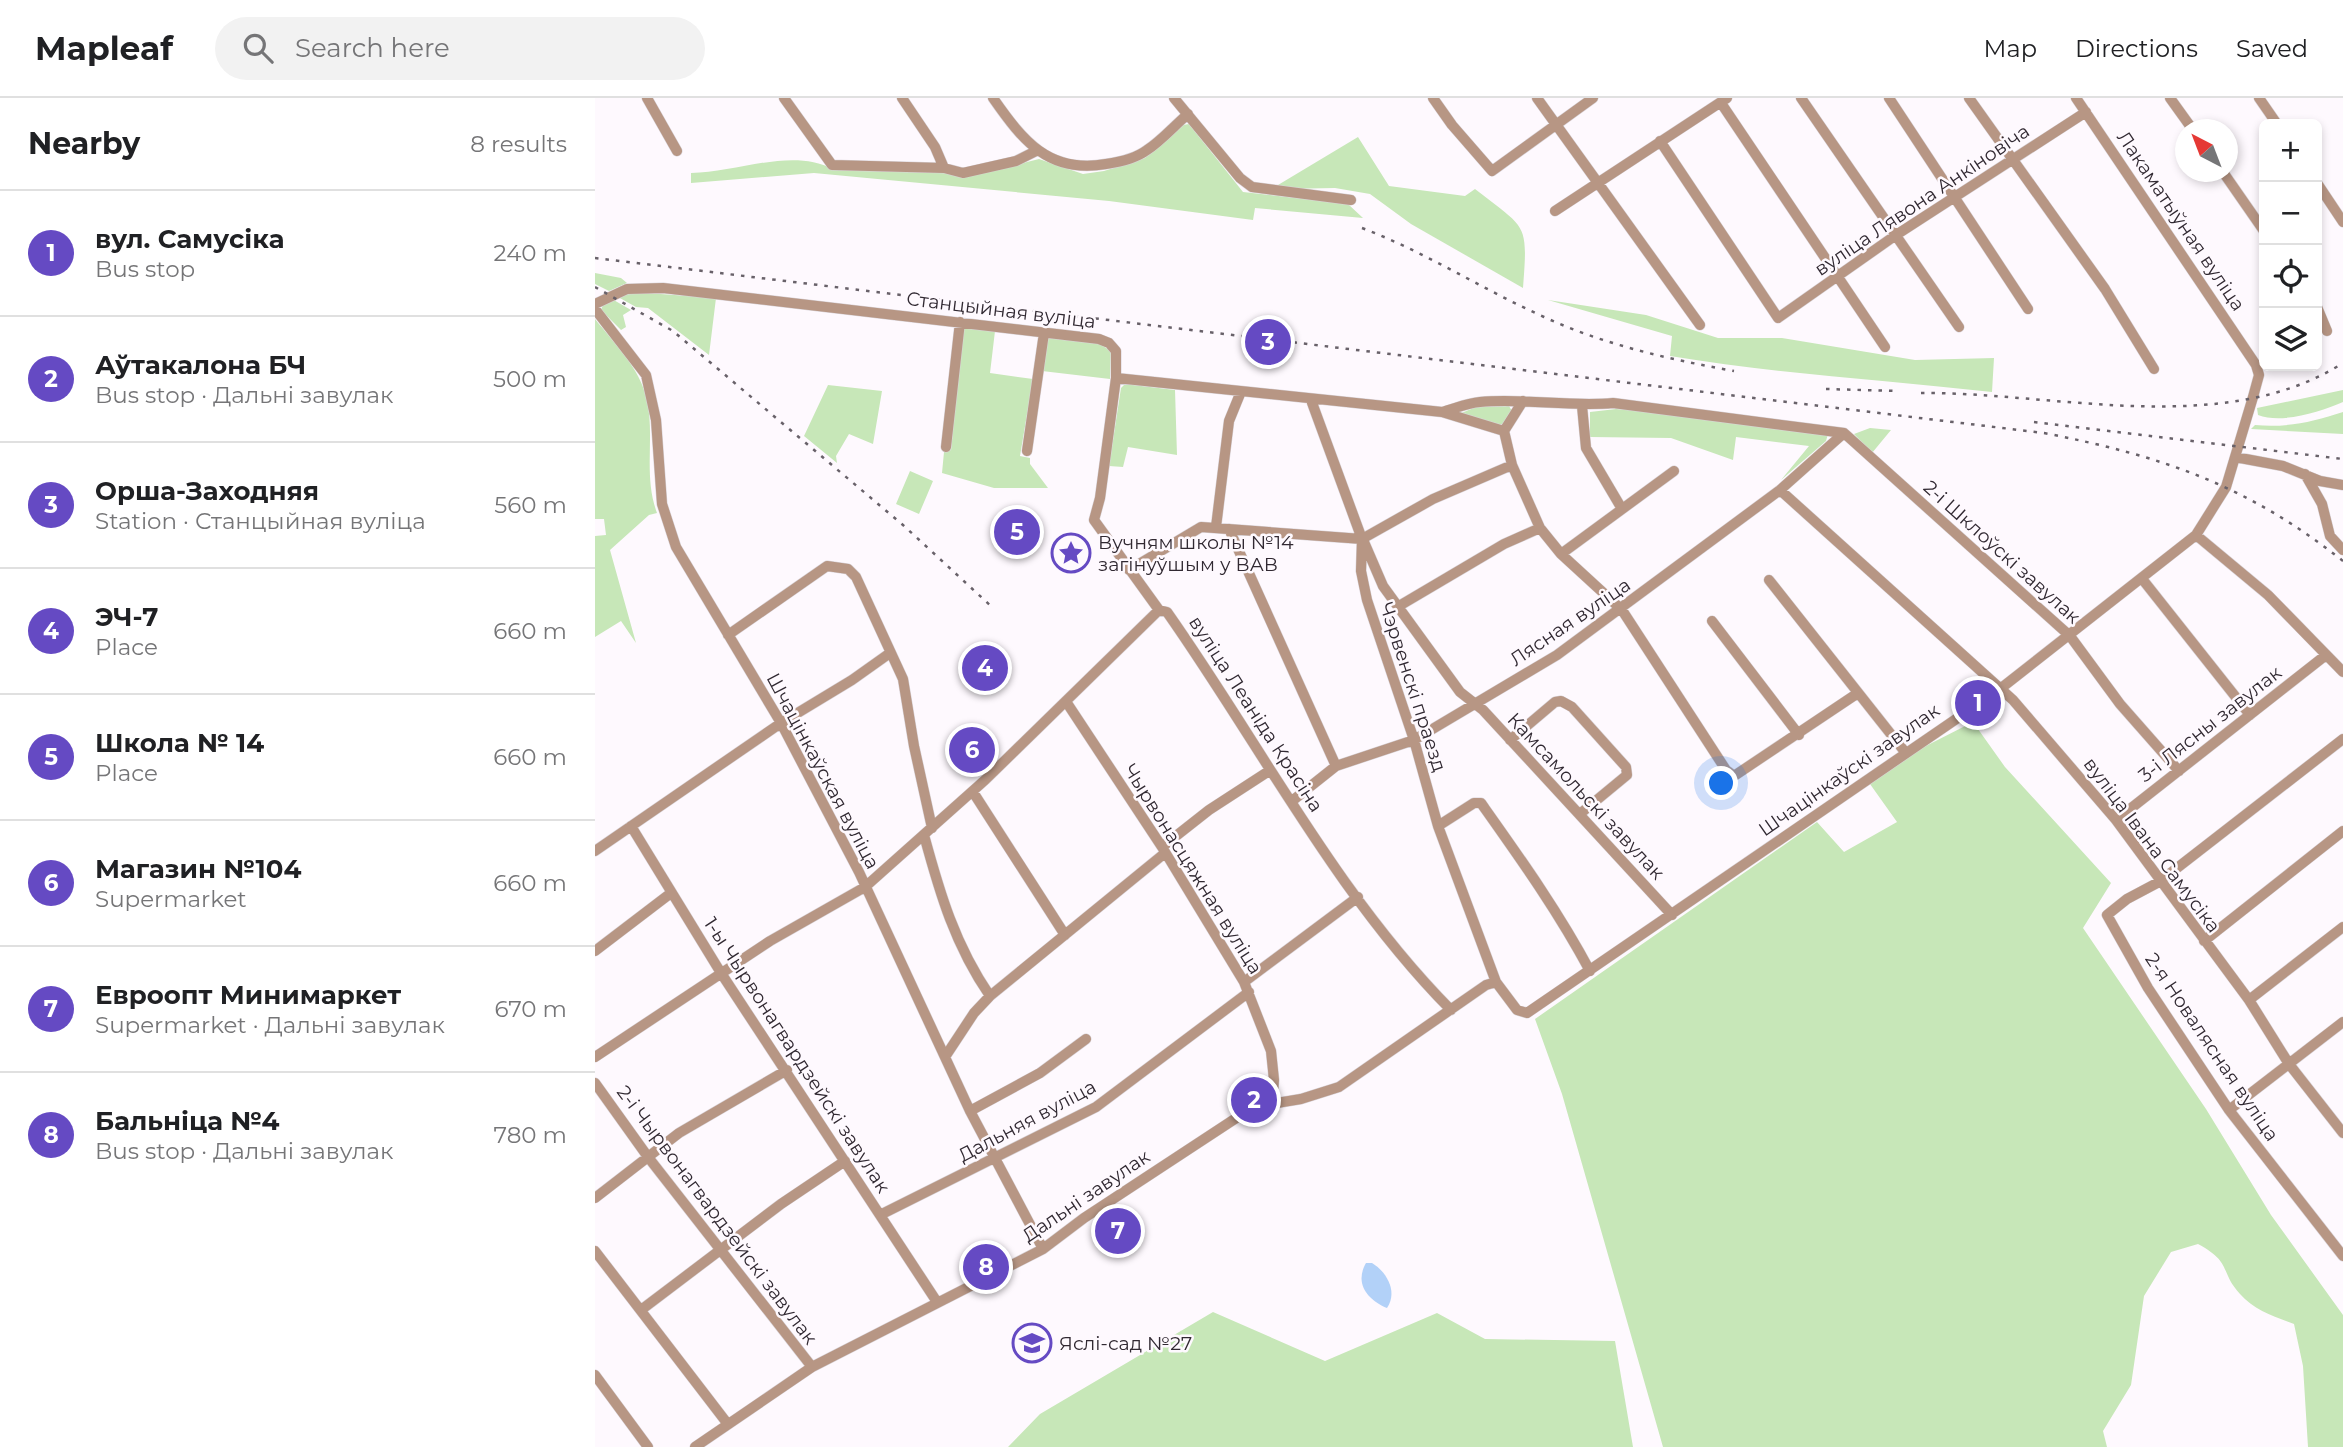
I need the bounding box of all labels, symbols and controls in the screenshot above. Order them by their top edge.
search box [215,17,705,80]
text: Mapleaf [35,28,173,68]
icon: search [239,29,277,67]
text: Search here [295,32,450,64]
text: Map [1984,34,2037,63]
text: Directions [2075,34,2198,63]
text: Saved [2236,34,2308,63]
street label: вуліца Лявона Анкіновіча [1810,119,2034,281]
north arrow [2175,119,2238,182]
map controls [2259,119,2322,371]
button: + [2259,119,2322,182]
text: Nearby [28,125,140,162]
street label: Лакаматыўная вуліца [2112,127,2250,315]
text: 8 results [470,130,567,158]
button: − [2259,182,2322,245]
text: вул. Самусіка [95,223,284,255]
text: 1 [46,239,56,267]
text: 240 m [494,239,567,267]
button: locate [2259,245,2322,308]
text: Bus stop [95,255,195,283]
street label: Станцыйная вуліца [905,287,1097,333]
button: layers [2259,308,2322,371]
pin: 3 [1245,316,1291,368]
text: Аўтакалона БЧ [95,349,306,381]
text: 2 [44,365,58,393]
text: 500 m [493,365,567,393]
text: Bus stop · Дальні завулак [95,381,393,409]
text: Орша-Заходняя [95,475,319,507]
street label: 2-і Шклоўскі завулак [1919,476,2085,628]
text: 3 [44,491,58,519]
text: 560 m [494,491,567,519]
pin: 5 [994,506,1040,558]
text: Station · Станцыйная вуліца [95,507,426,535]
place label: Вучням школы №14 загінуўшым у ВАВ [1098,531,1294,576]
place icon: Вучням школы №14 загінуўшым у ВАВ [1050,532,1092,574]
street label: Лясная вуліца [1505,573,1635,671]
street label: Чэрвенскі праезд [1375,599,1451,775]
text: ЭЧ-7 [95,601,158,633]
street label: вуліца Леаніда Красіна [1184,612,1328,816]
text: 4 [43,617,59,645]
text: 660 m [493,617,567,645]
text: Place [95,633,158,661]
pin: 4 [962,642,1008,694]
street label: 3-і Лясны завулак [2134,661,2286,787]
street label: Шчацінкаўская вуліца [762,669,884,873]
pin: 1 [1955,677,2001,729]
street label: Шчацінкаўскі завулак [1754,699,1944,841]
street label: Камсамольскі завулак [1503,708,1669,884]
pin: 6 [949,724,995,776]
text: Школа № 14 [95,727,264,759]
text: 5 [44,743,58,771]
text: 660 m [493,743,567,771]
street label: вуліца Івана Самусіка [2079,753,2225,937]
text: Place [95,759,158,787]
street label: Чырвонасцяжная вуліца [1119,760,1267,978]
your location [1704,766,1738,800]
text: Магазин №104 [95,853,301,885]
text: 6 [44,869,58,897]
text: 660 m [493,869,567,897]
text: Supermarket [95,885,247,913]
street label: 1-ы Чырвонагвардзейскі завулак [699,913,895,1197]
street label: 2-я Новалясная вуліца [2140,949,2284,1145]
text: Евроопт Минимаркет [95,979,401,1011]
text: 7 [44,995,58,1023]
text: 670 m [494,995,567,1023]
text: Supermarket · Дальні завулак [95,1011,445,1039]
pin: 2 [1231,1074,1277,1126]
street label: Дальняя вуліца [954,1075,1100,1167]
street label: 2-і Чырвонагвардзейскі завулак [612,1081,822,1349]
text: Бальніца №4 [95,1105,280,1137]
text: 8 [43,1121,59,1149]
text: 780 m [494,1121,567,1149]
text: Bus stop · Дальні завулак [95,1137,393,1165]
street label: Дальні завулак [1018,1145,1154,1247]
pin: 7 [1095,1205,1141,1257]
pin: 8 [963,1241,1009,1293]
school or university icon: Яслі-сад №27 [1011,1322,1053,1364]
place label: Яслі-сад №27 [1059,1332,1192,1355]

